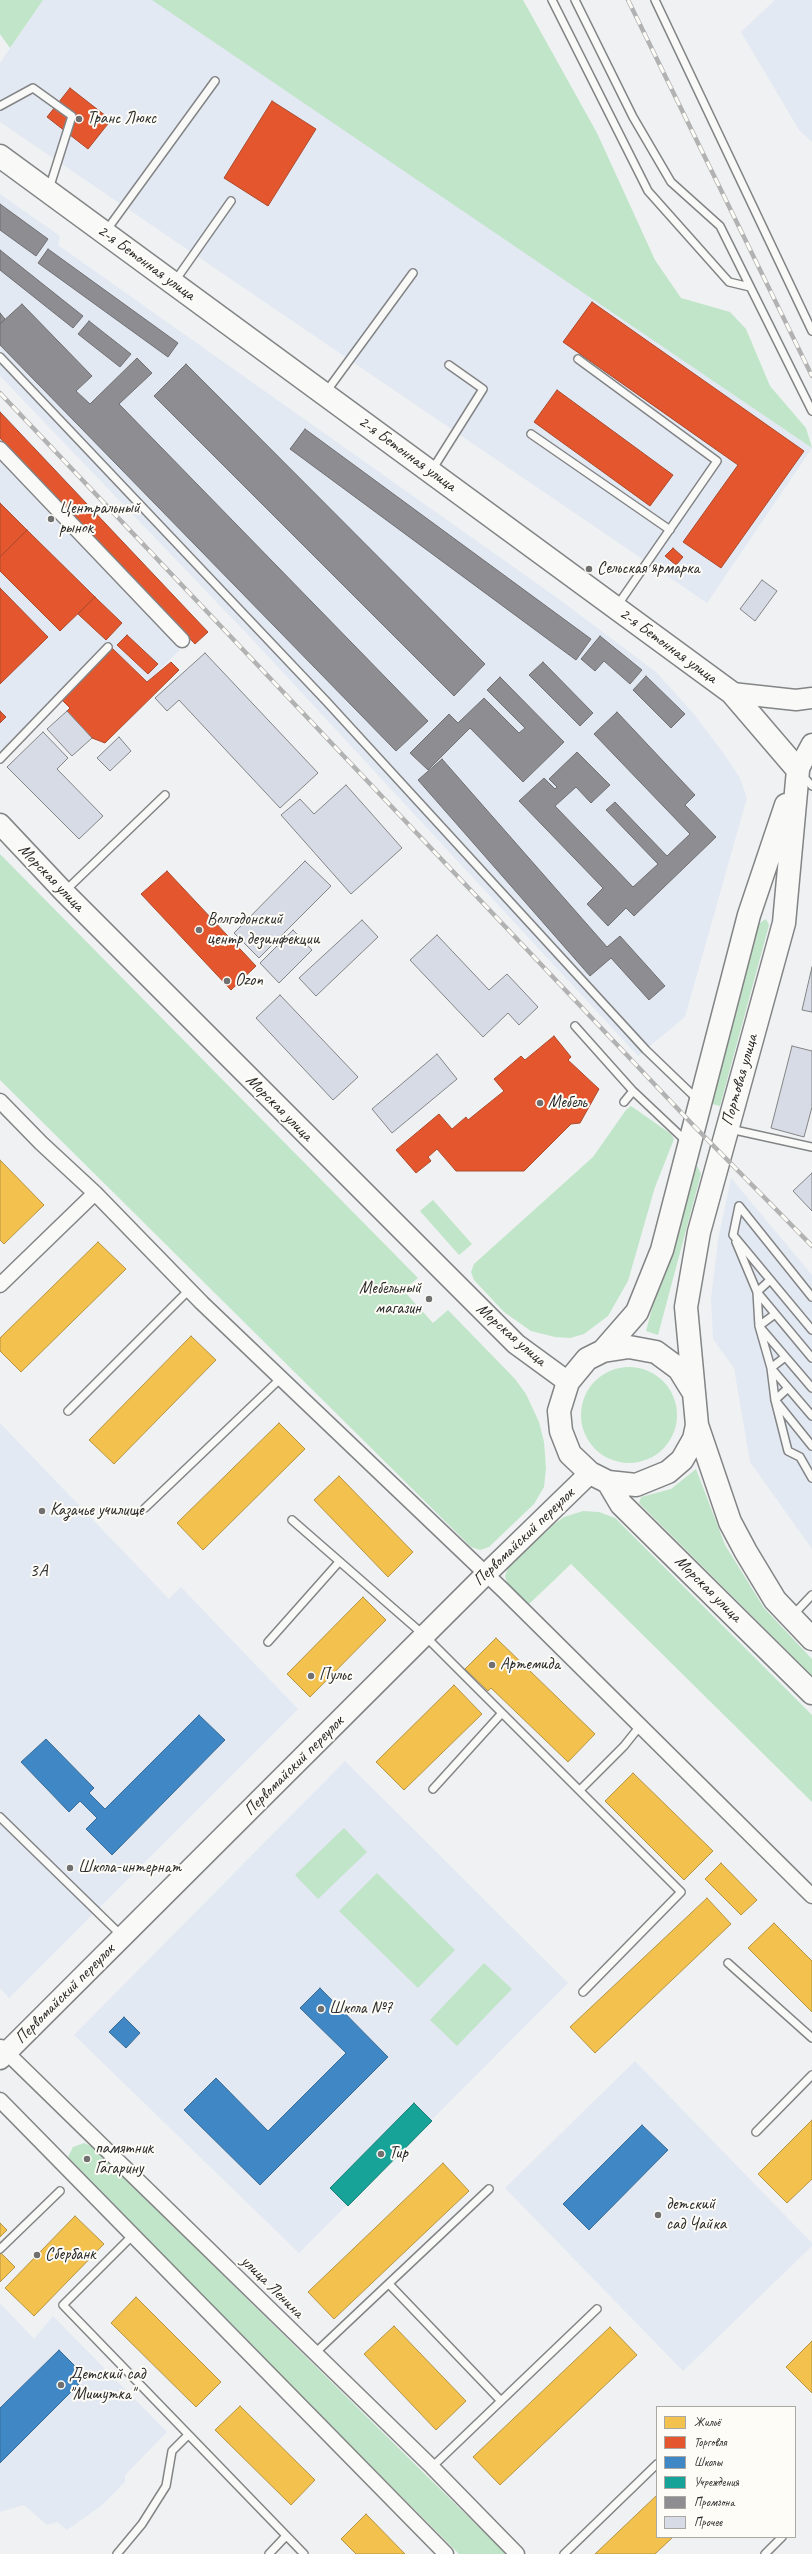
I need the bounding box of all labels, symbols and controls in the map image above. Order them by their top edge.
place label: Транс Люкс [87,109,156,129]
marker: Транс Люкс [74,114,84,124]
street label: 2-я Бетонная улица [93,221,199,305]
street label: 2-я Бетонная улица [354,412,460,496]
place label: Центральный рынок [59,499,140,539]
marker: Центральный рынок [46,514,56,524]
place label: Сельская ярмарка [597,559,699,579]
marker: Сельская ярмарка [584,564,594,574]
street label: 2-я Бетонная улица [615,604,721,688]
street label: Морская улица [14,840,88,916]
place label: Волгодонский центр дезинфекции [207,910,319,950]
marker: Волгодонский центр дезинфекции [194,925,204,935]
place label: Ozon [235,971,263,991]
marker: Ozon [222,976,232,986]
street label: Портовая улица [717,1032,763,1128]
street label: Морская улица [241,1070,317,1146]
place label: Мебель [548,1093,587,1113]
marker: Мебель [535,1098,545,1108]
place label: Мебельный магазин [359,1279,421,1319]
marker: Мебельный магазин [424,1294,434,1304]
street label: Морская улица [472,1299,550,1371]
street label: Первомайский переулок [469,1484,579,1590]
place label: Казачье училище [50,1501,143,1521]
marker: Казачье училище [37,1506,47,1516]
street label: Морская улица [670,1551,746,1627]
district label: 3А [29,1560,49,1582]
place label: Артемида [500,1655,560,1675]
marker: Артемида [487,1660,497,1670]
place label: Пульс [319,1666,352,1686]
marker: Пульс [306,1671,316,1681]
street label: Первомайский переулок [240,1712,348,1820]
place label: Школа-интернат [78,1858,181,1878]
marker: Школа-интернат [65,1863,75,1873]
street label: Первомайский переулок [11,1940,119,2048]
place label: Школа №7 [329,1999,392,2019]
marker: Школа №7 [316,2004,326,2014]
place label: памятник Гагарину [95,2139,153,2179]
place label: Тир [389,2144,408,2164]
marker: Тир [376,2149,386,2159]
marker: памятник Гагарину [82,2154,92,2164]
place label: детский сад Чайка [666,2195,726,2235]
marker: детский сад Чайка [653,2210,663,2220]
place label: Сбербанк [45,2245,95,2265]
marker: Сбербанк [32,2250,42,2260]
street label: улица Ленина [236,2251,308,2323]
place label: Детский сад "Мишутка" [69,2365,145,2405]
marker: Детский сад "Мишутка" [56,2380,66,2390]
legend [656,2406,796,2538]
text: Жильё [694,2414,720,2430]
text: Торговля [694,2434,727,2450]
text: Школы [694,2454,722,2470]
text: Учреждения [694,2474,739,2490]
text: Промзона [694,2494,734,2510]
text: Прочее [694,2514,722,2530]

